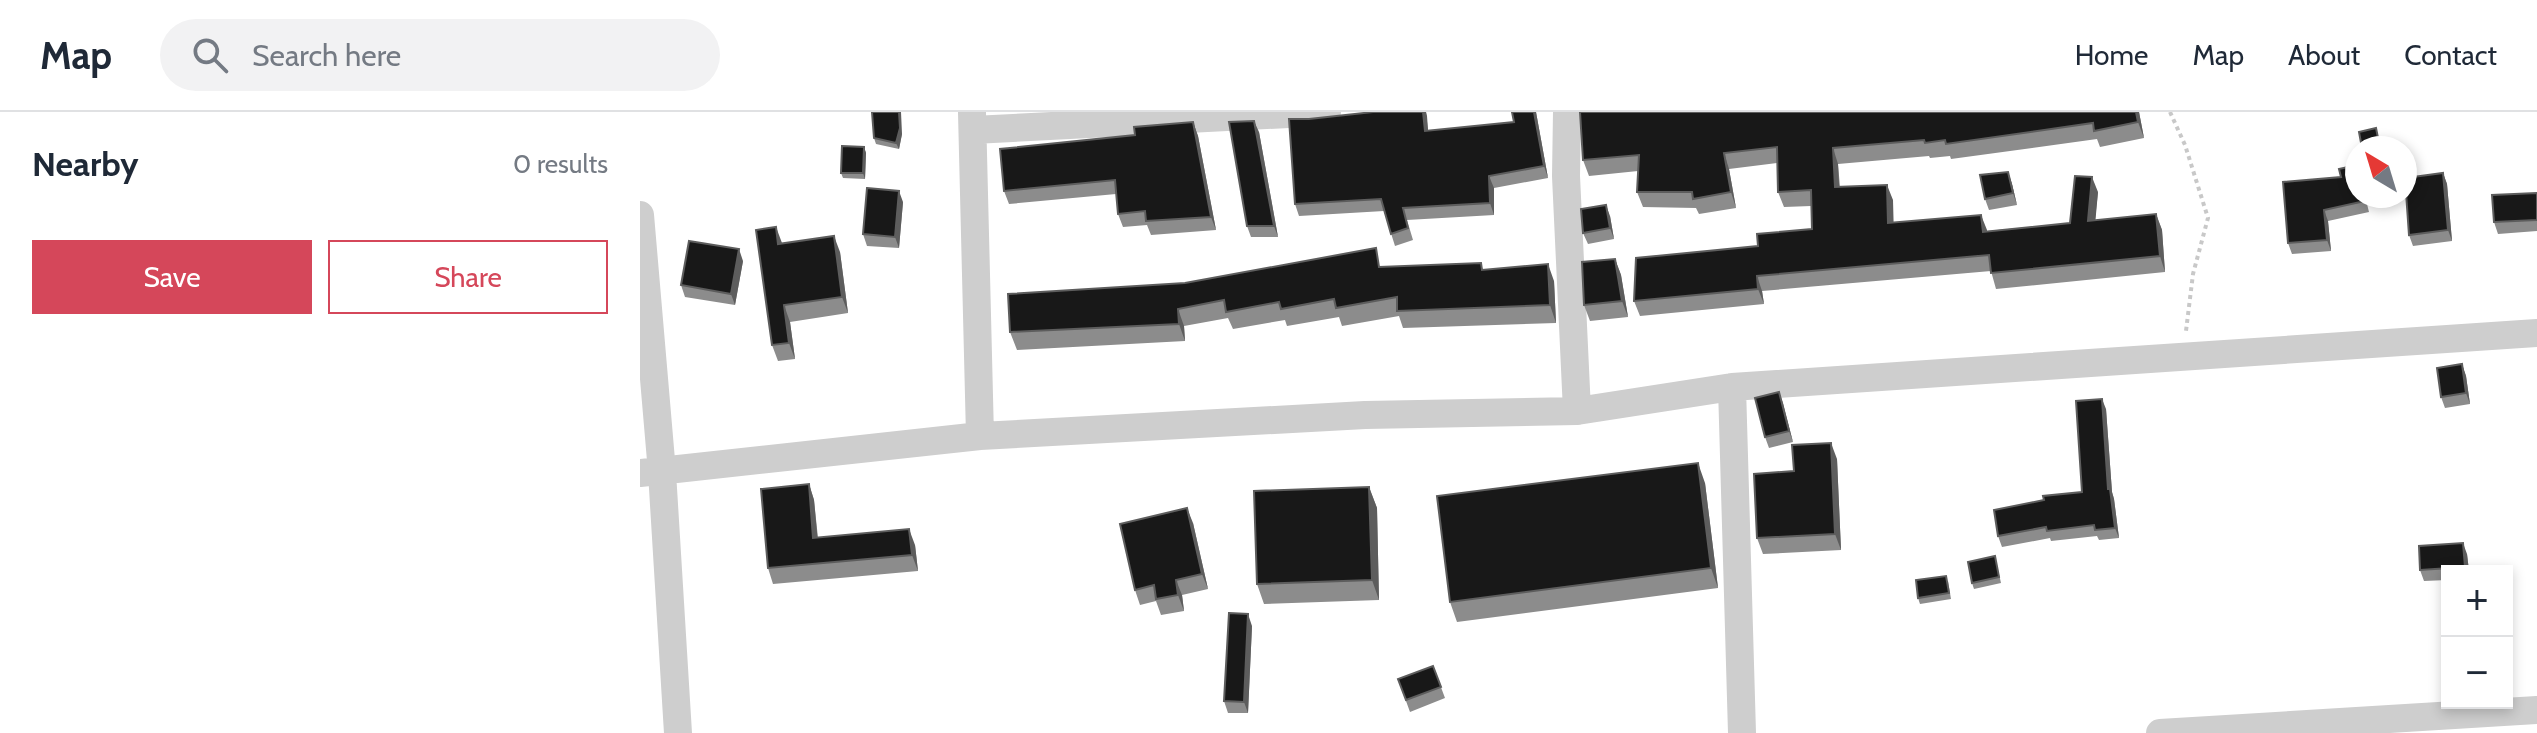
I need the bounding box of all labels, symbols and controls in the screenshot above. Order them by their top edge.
search box [160,19,720,91]
text: Map [40,32,112,79]
icon: search [188,33,232,77]
text: Search here [252,37,401,74]
text: Home [2075,38,2148,72]
text: Map [2192,38,2244,72]
text: About [2288,38,2360,72]
text: Contact [2404,38,2497,72]
north arrow [2345,136,2417,208]
text: Nearby [32,143,139,185]
text: 0 results [513,148,608,180]
button: Save [32,240,312,314]
button: Share [328,240,608,314]
map controls [2441,565,2513,709]
button: + [2441,565,2513,637]
button: − [2441,637,2513,709]

